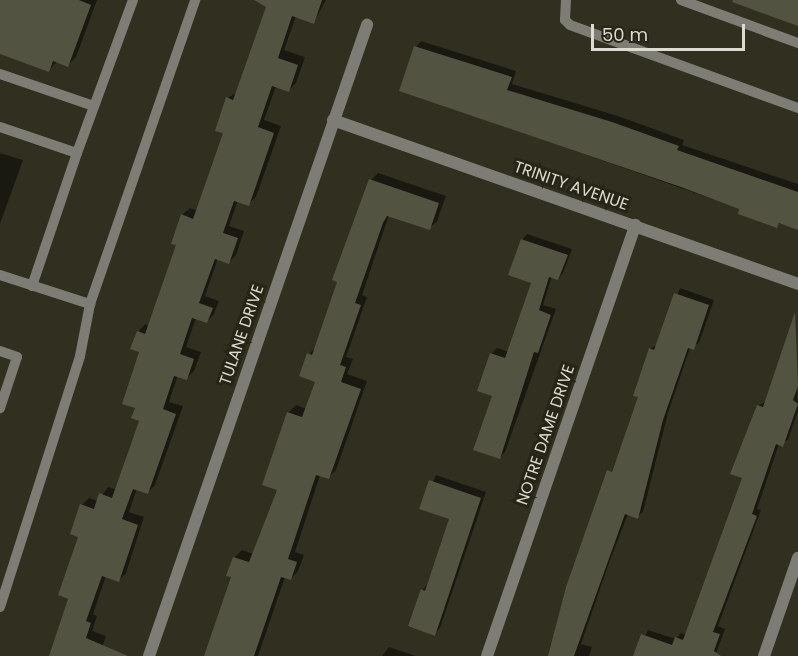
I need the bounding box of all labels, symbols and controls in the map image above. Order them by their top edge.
scale bar [594,12,748,50]
text: 50 m [602,22,648,47]
street label: TRINITY AVENUE [511,157,631,215]
street label: TULANE DRIVE [216,282,268,388]
street label: NOTRE DAME DRIVE [513,362,579,508]

